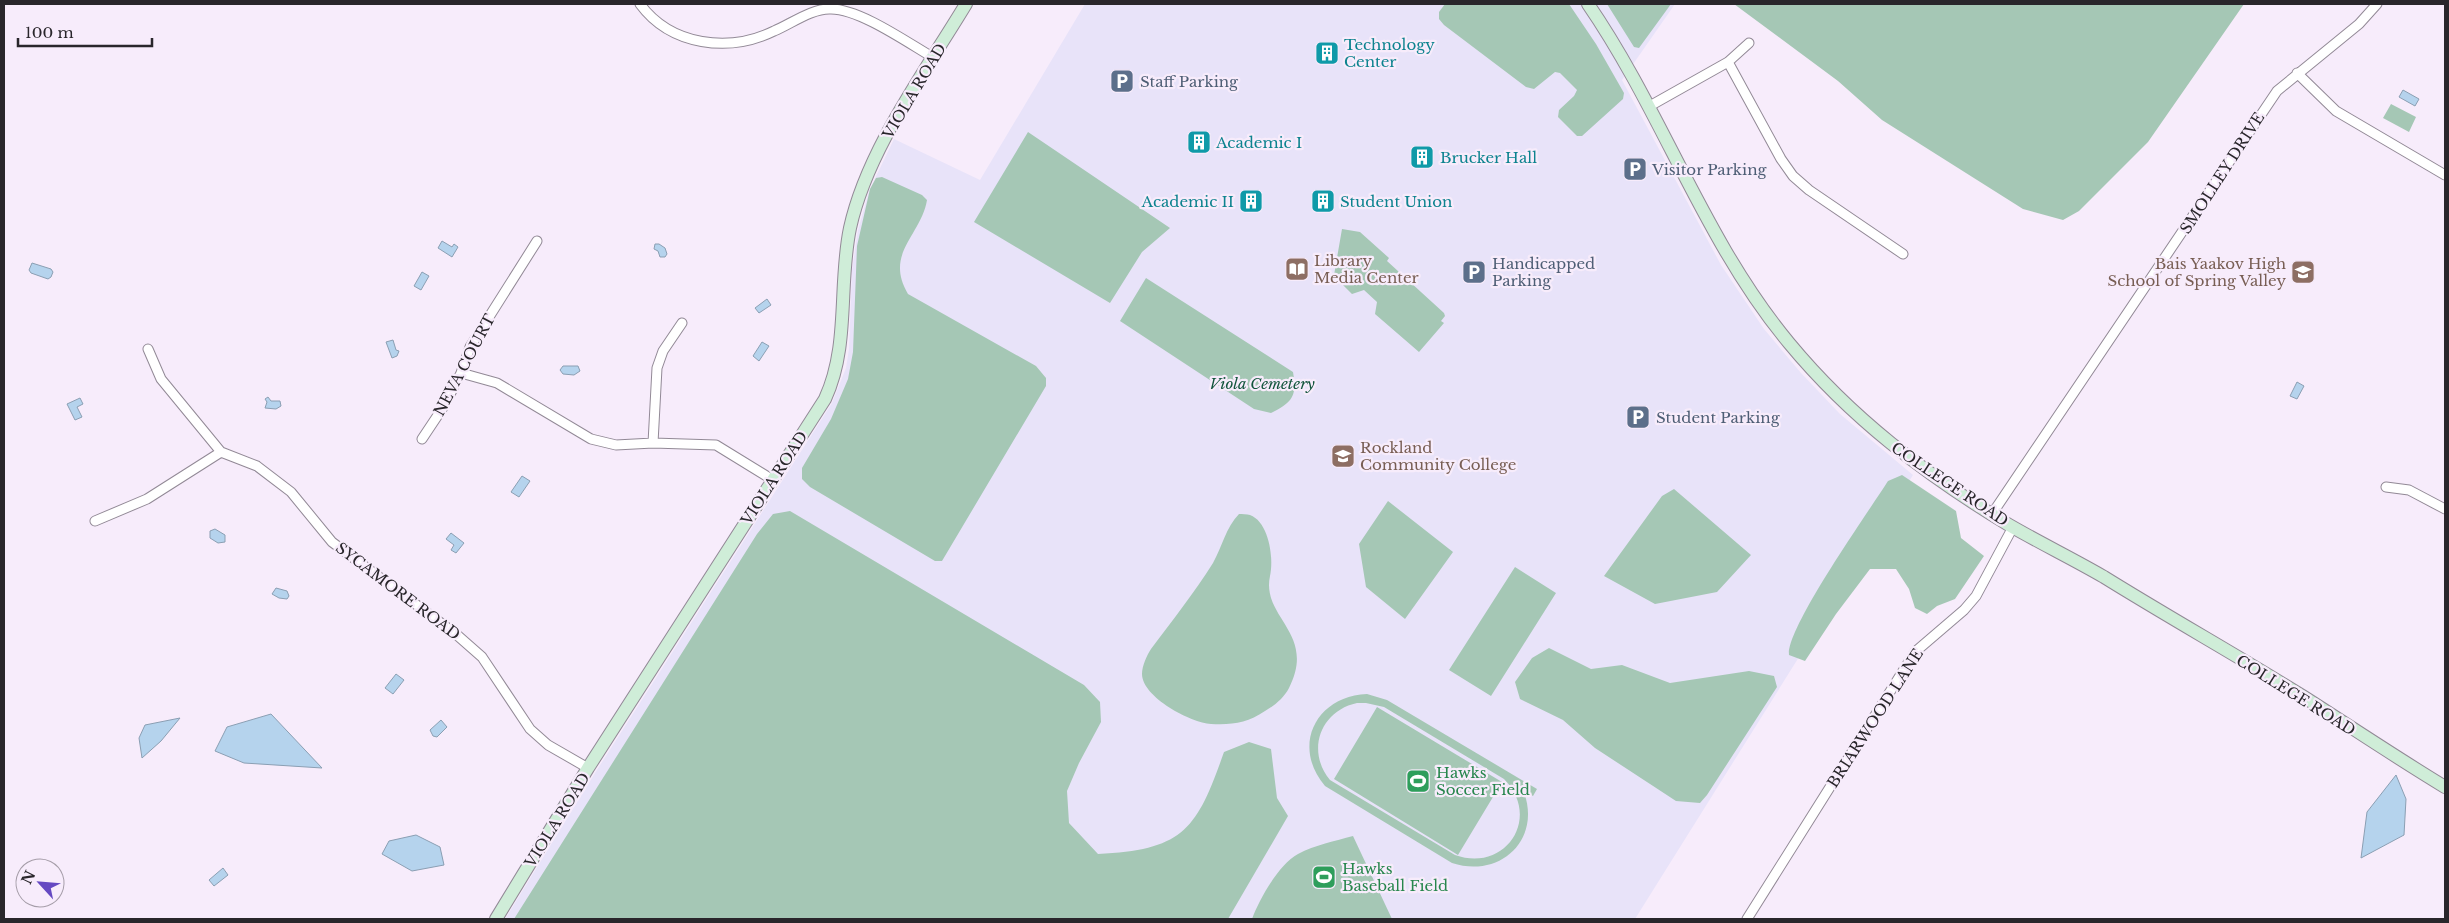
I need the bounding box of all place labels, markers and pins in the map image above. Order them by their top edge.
place label: Technology Center [1344,35,1435,71]
building icon: Technology Center [1314,40,1340,66]
parking icon: Staff Parking [1109,68,1135,94]
place label: Staff Parking [1140,72,1239,91]
building icon: Academic I [1186,129,1212,155]
place label: Academic I [1215,133,1302,152]
building icon: Brucker Hall [1409,144,1435,170]
place label: Brucker Hall [1440,148,1537,167]
parking icon: Visitor Parking [1622,156,1648,182]
place label: Visitor Parking [1651,160,1767,179]
building icon: Academic II [1238,188,1264,214]
building icon: Student Union [1310,188,1336,214]
place label: Academic II [1141,192,1234,211]
place label: Student Union [1340,192,1452,211]
place label: Library Media Center [1314,251,1419,287]
place label: Handicapped Parking [1492,254,1595,290]
place label: Bais Yaakov High School of Spring Valley [2108,254,2286,290]
library icon: Library Media Center [1284,256,1310,282]
parking icon: Handicapped Parking [1461,259,1487,285]
school or university icon: Bais Yaakov High School of Spring Valley [2290,259,2316,285]
parking icon: Student Parking [1625,404,1651,430]
place label: Student Parking [1656,408,1781,427]
place label: Rockland Community College [1360,438,1516,474]
school or university icon: Rockland Community College [1330,443,1356,469]
place label: Hawks Soccer Field [1436,763,1530,799]
sports icon: Hawks Soccer Field [1405,768,1431,794]
place label: Hawks Baseball Field [1342,859,1448,895]
sports icon: Hawks Baseball Field [1311,864,1337,890]

